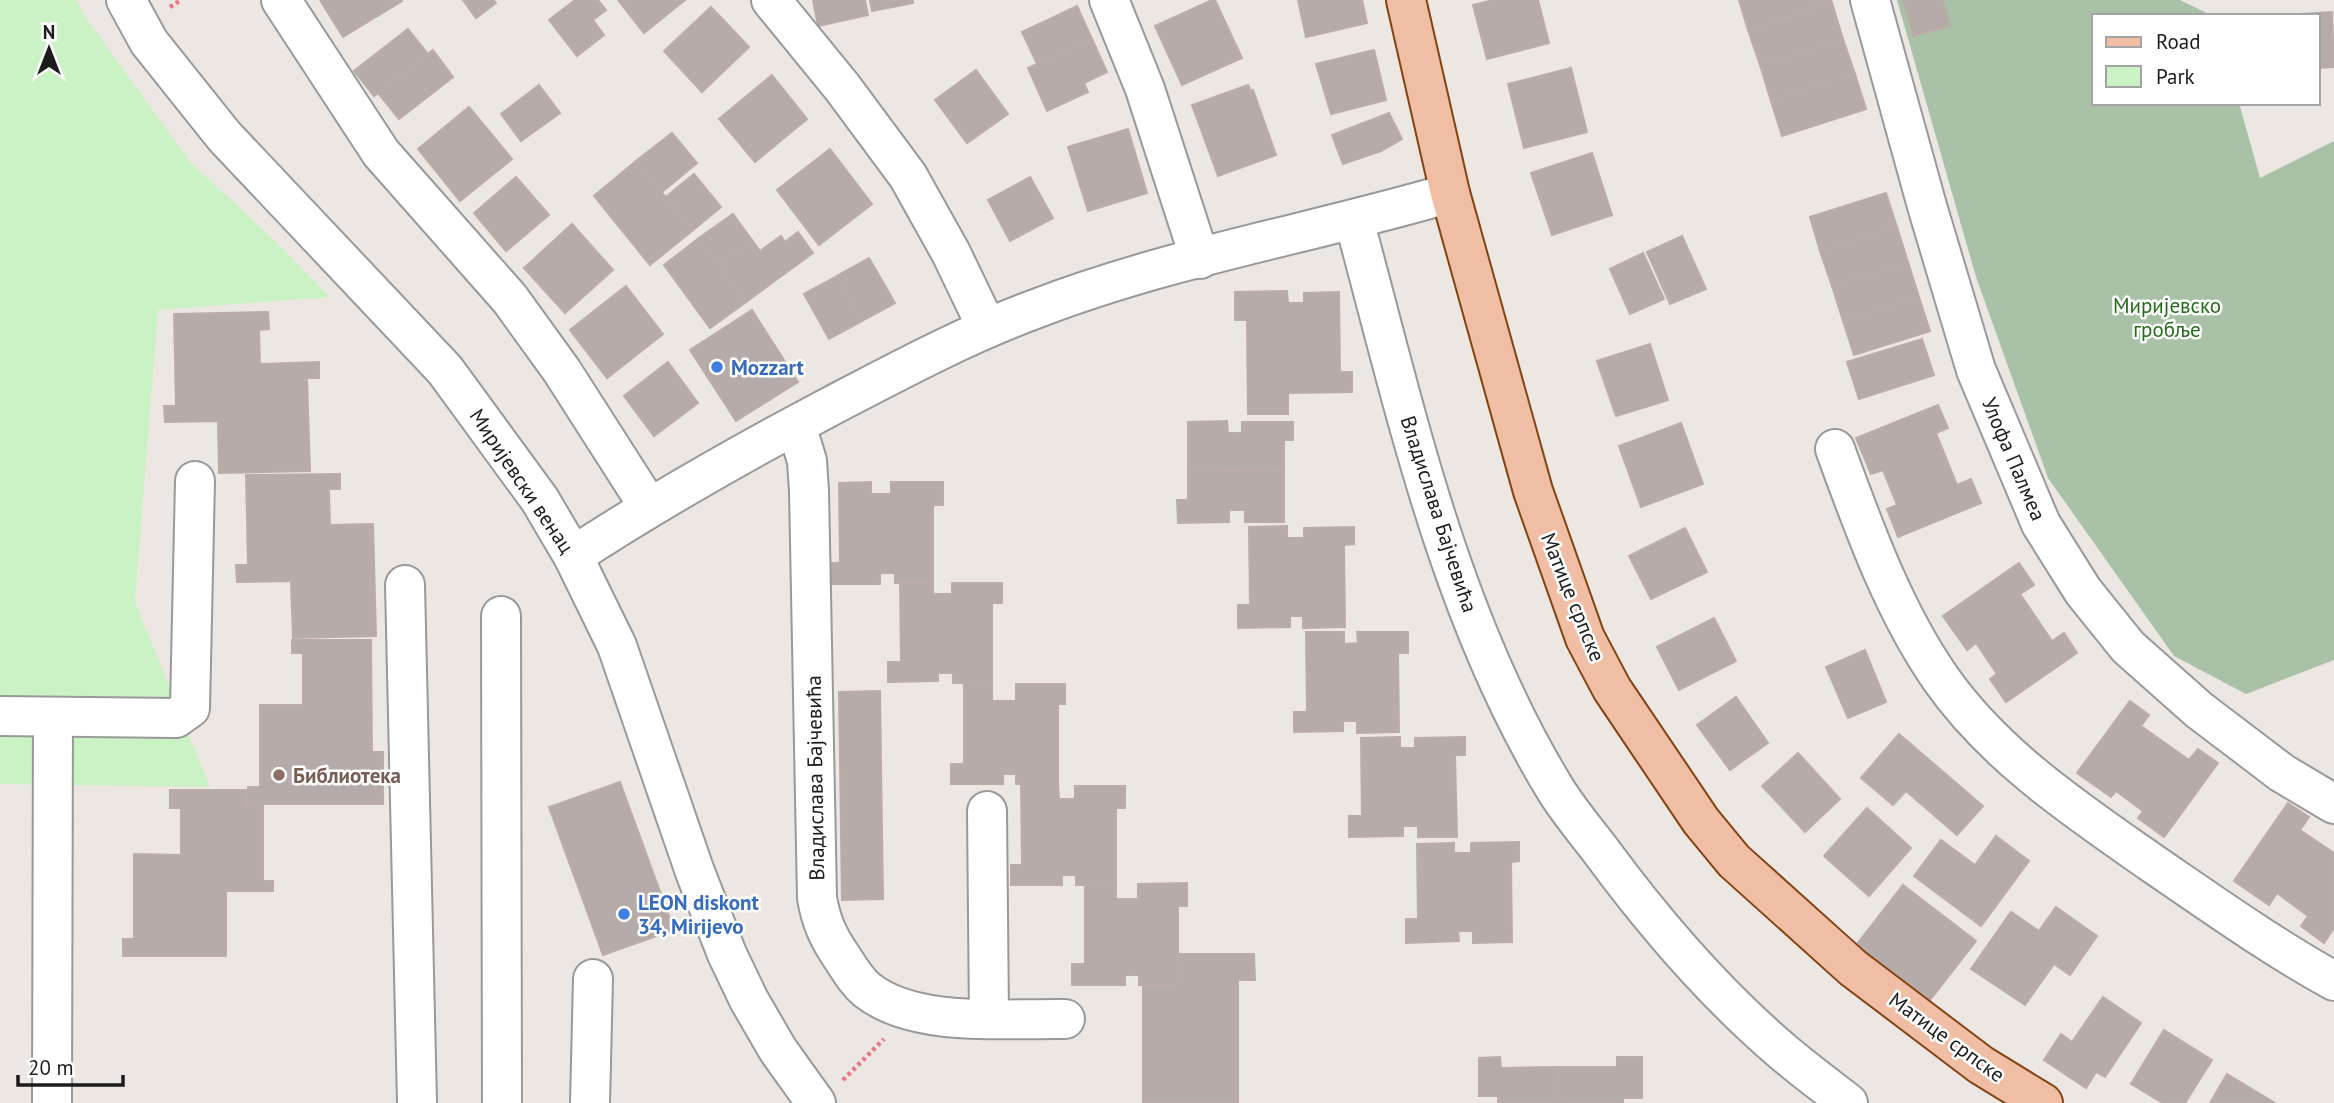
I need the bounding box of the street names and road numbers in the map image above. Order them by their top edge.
street label: Улофа Палмеа [1976,393,2052,525]
street label: Миријевски венац [464,404,581,559]
street label: Владислава Бајчевића [1394,412,1484,616]
street label: Матице српске [1535,529,1611,665]
street label: Владислава Бајчевића [800,675,830,881]
street label: Матице српске [1884,986,2010,1088]

